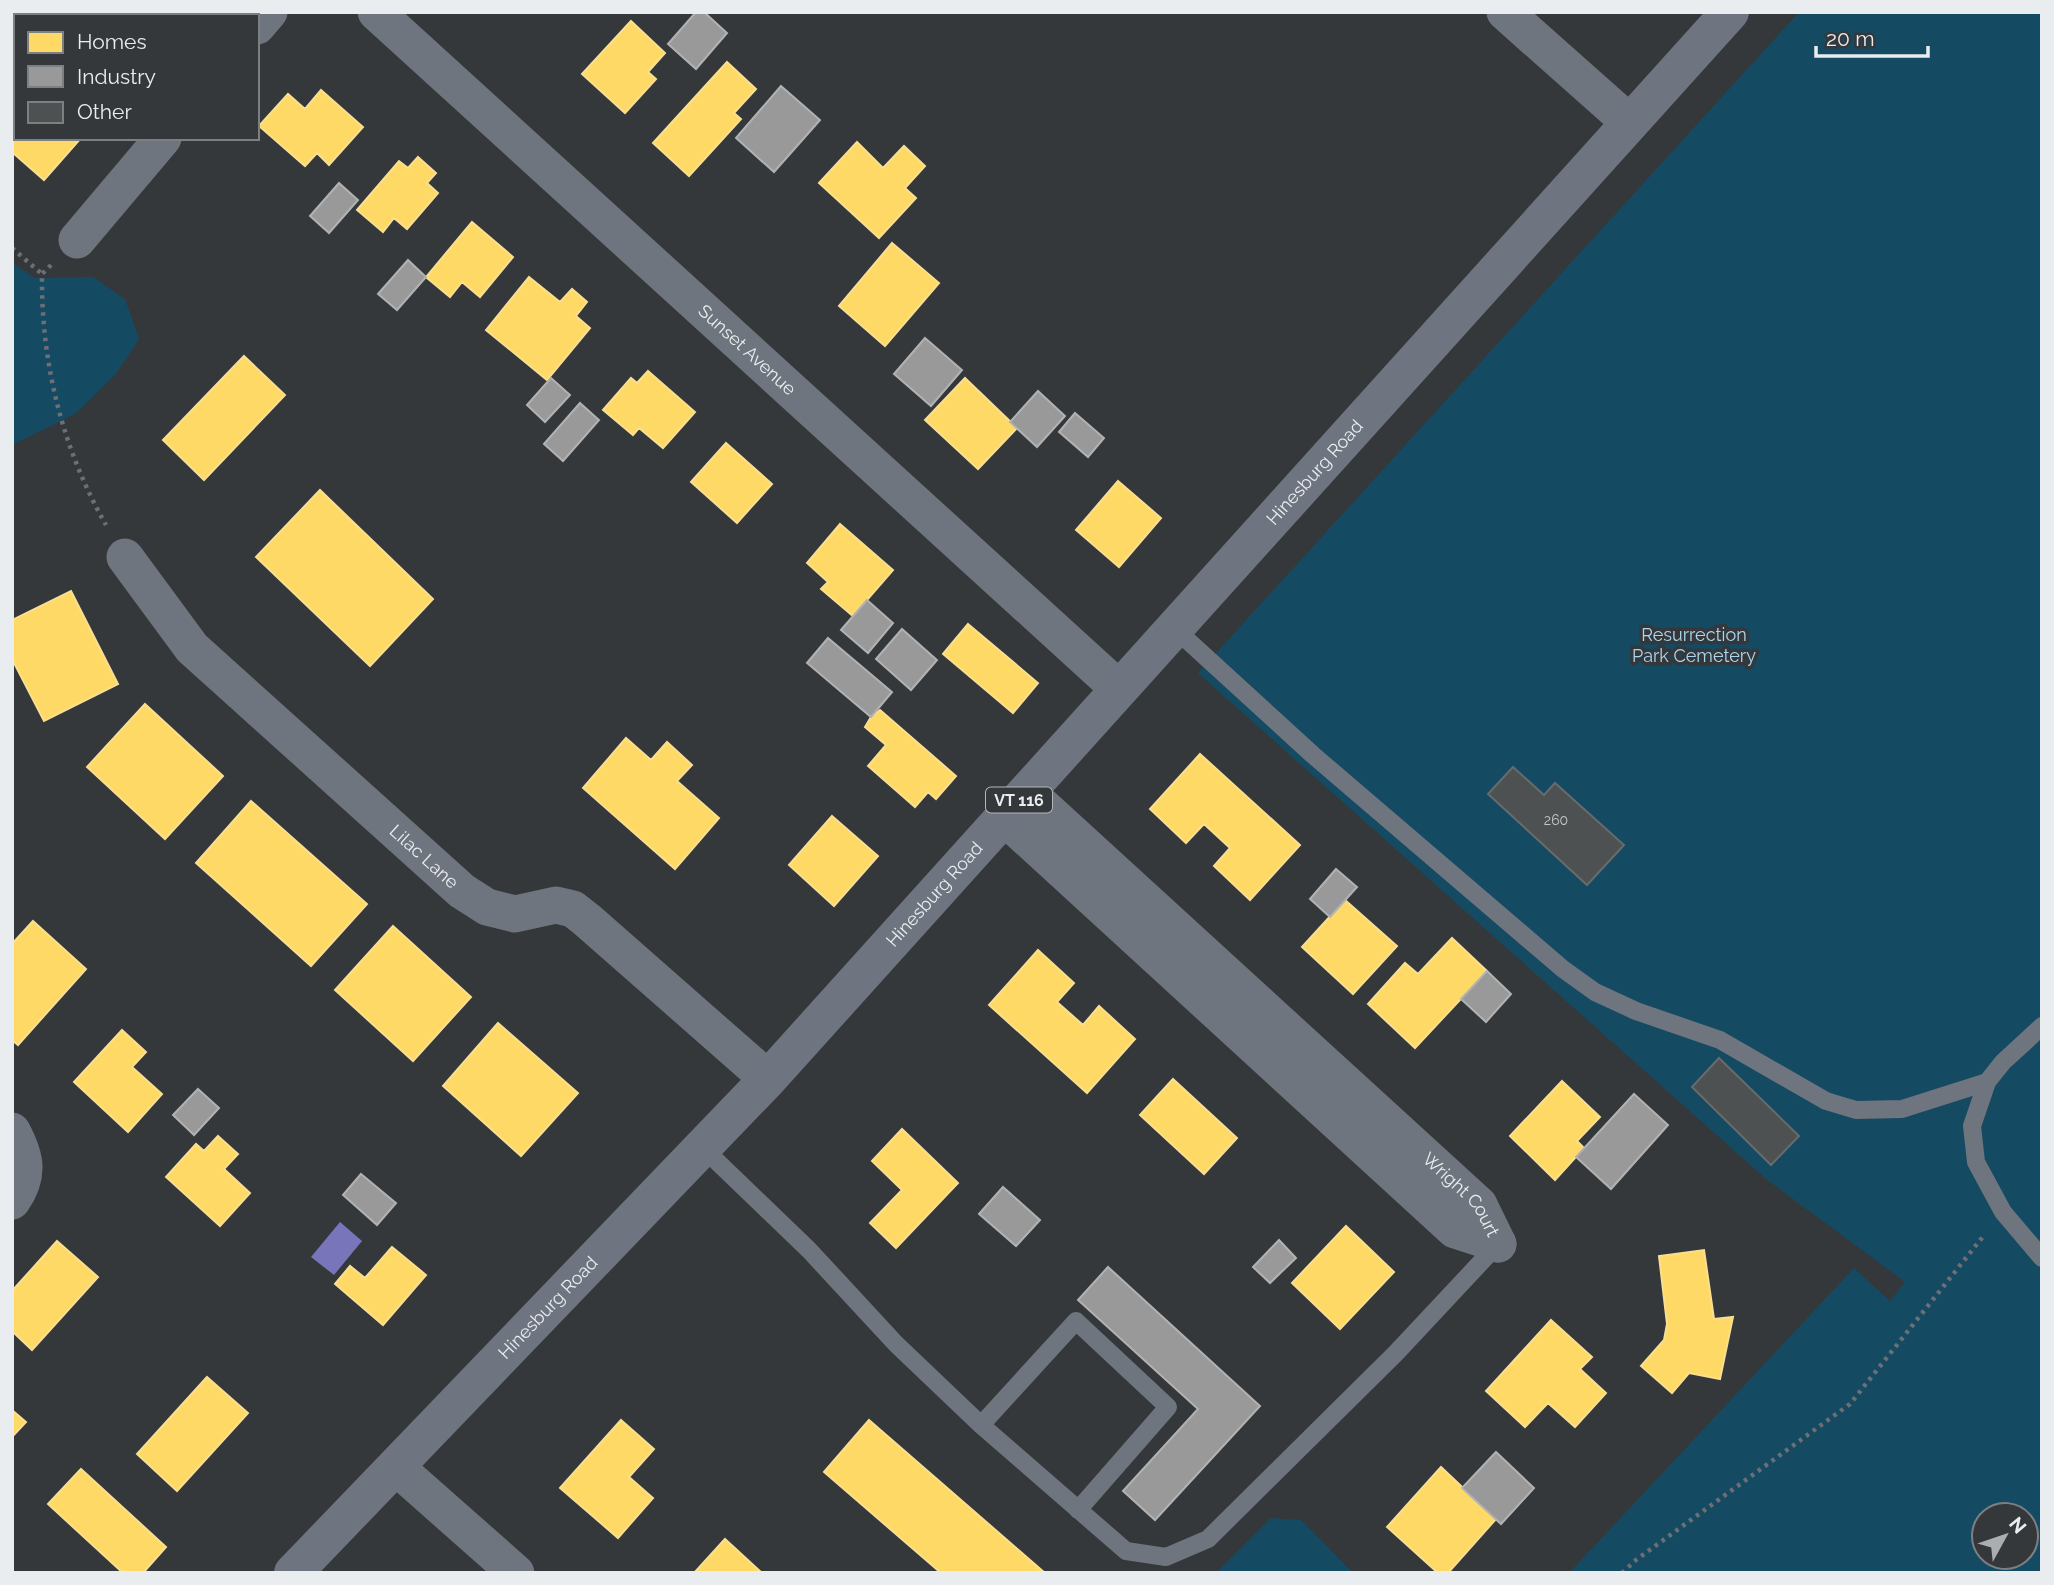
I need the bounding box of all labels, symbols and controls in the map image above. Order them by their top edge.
legend [14,14,259,140]
scale bar [1816,14,1928,58]
text: 20 m [1826,26,1874,51]
text: Homes [77,29,147,54]
text: Industry [77,64,156,89]
text: Other [77,99,132,124]
street label: Sunset Avenue [694,300,801,400]
street label: Hinesburg Road [1262,415,1367,529]
park label: Resurrection Park Cemetery [1632,624,1756,666]
road number: VT 116 [986,788,1052,813]
house number: 260 [1544,812,1568,828]
street label: Lilac Lane [386,820,463,893]
street label: Hinesburg Road [882,837,987,951]
street label: Wright Court [1419,1148,1504,1240]
street label: Hinesburg Road [494,1252,602,1363]
north arrow [1970,1501,2040,1571]
text: N [2005,1512,2031,1538]

